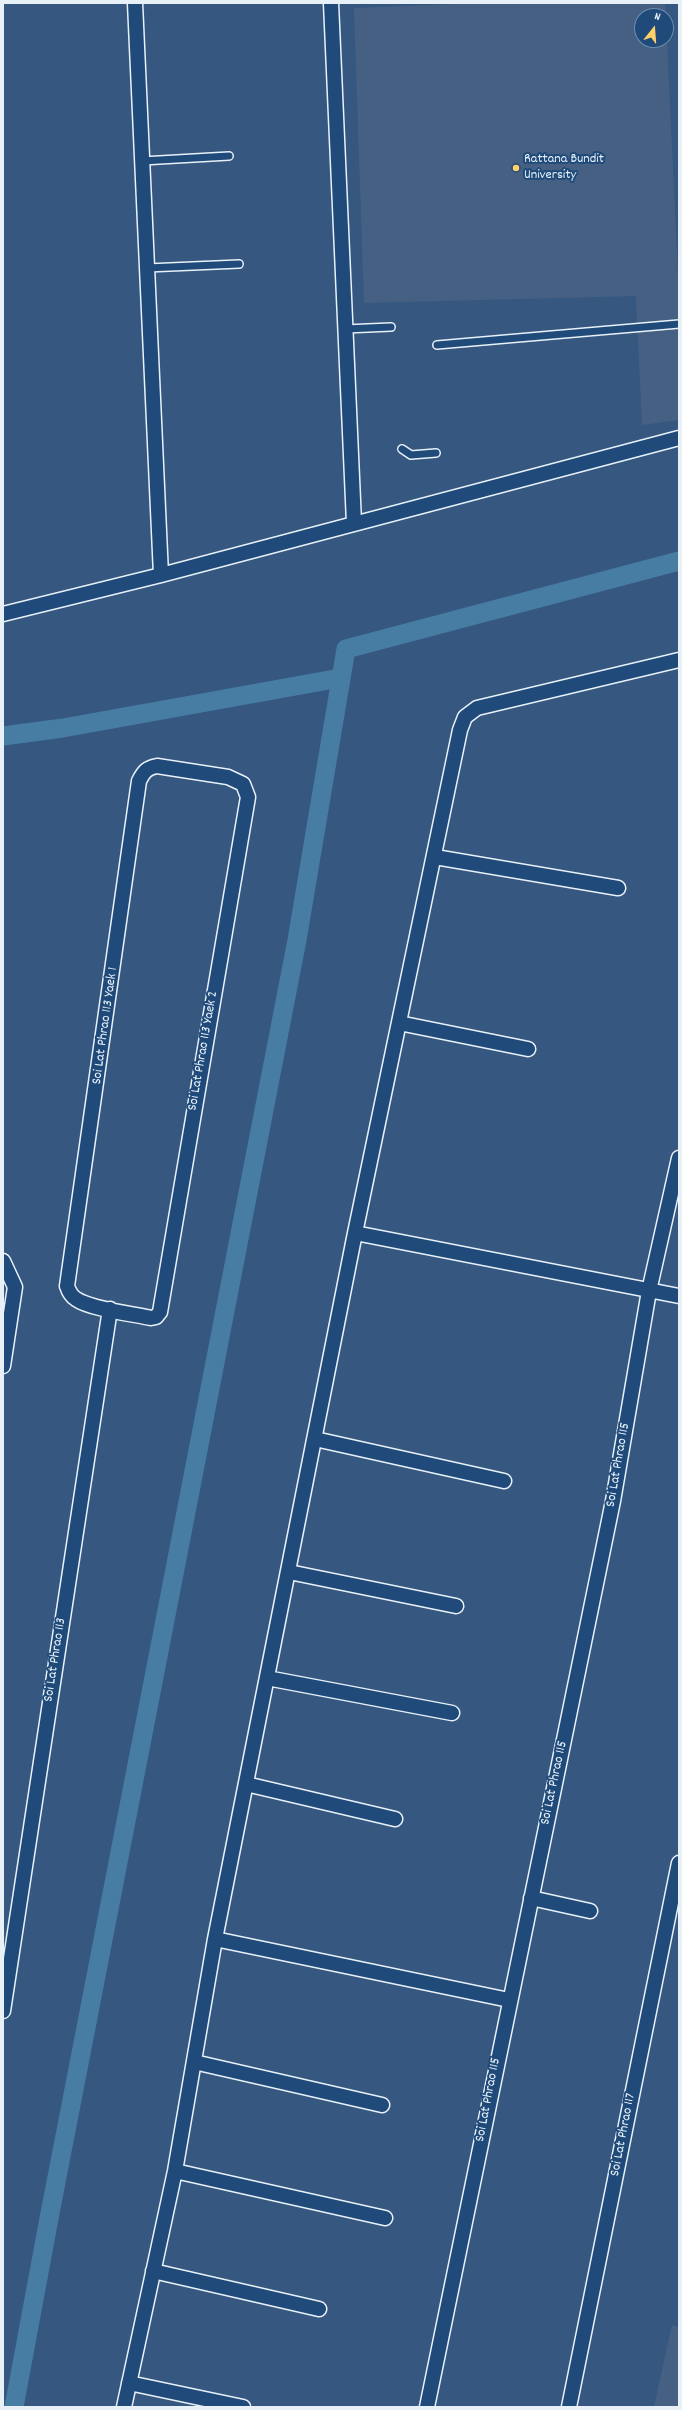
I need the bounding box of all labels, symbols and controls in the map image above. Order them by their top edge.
north arrow [634,8,674,48]
text: N [652,9,662,26]
place label: Rattana Bundit University [524,152,604,184]
marker: Rattana Bundit University [511,163,521,173]
street label: Soi Lat Phrao 113 Yaek 1 [89,966,123,1086]
street label: Soi Lat Phrao 113 Yaek 2 [185,990,223,1112]
street label: Soi Lat Phrao 115 [603,1421,635,1509]
street label: Soi Lat Phrao 113 [41,1617,71,1703]
street label: Soi Lat Phrao 115 [538,1739,572,1827]
street label: Soi Lat Phrao 115 [473,2056,505,2144]
street label: Soi Lat Phrao 117 [608,2092,640,2178]

